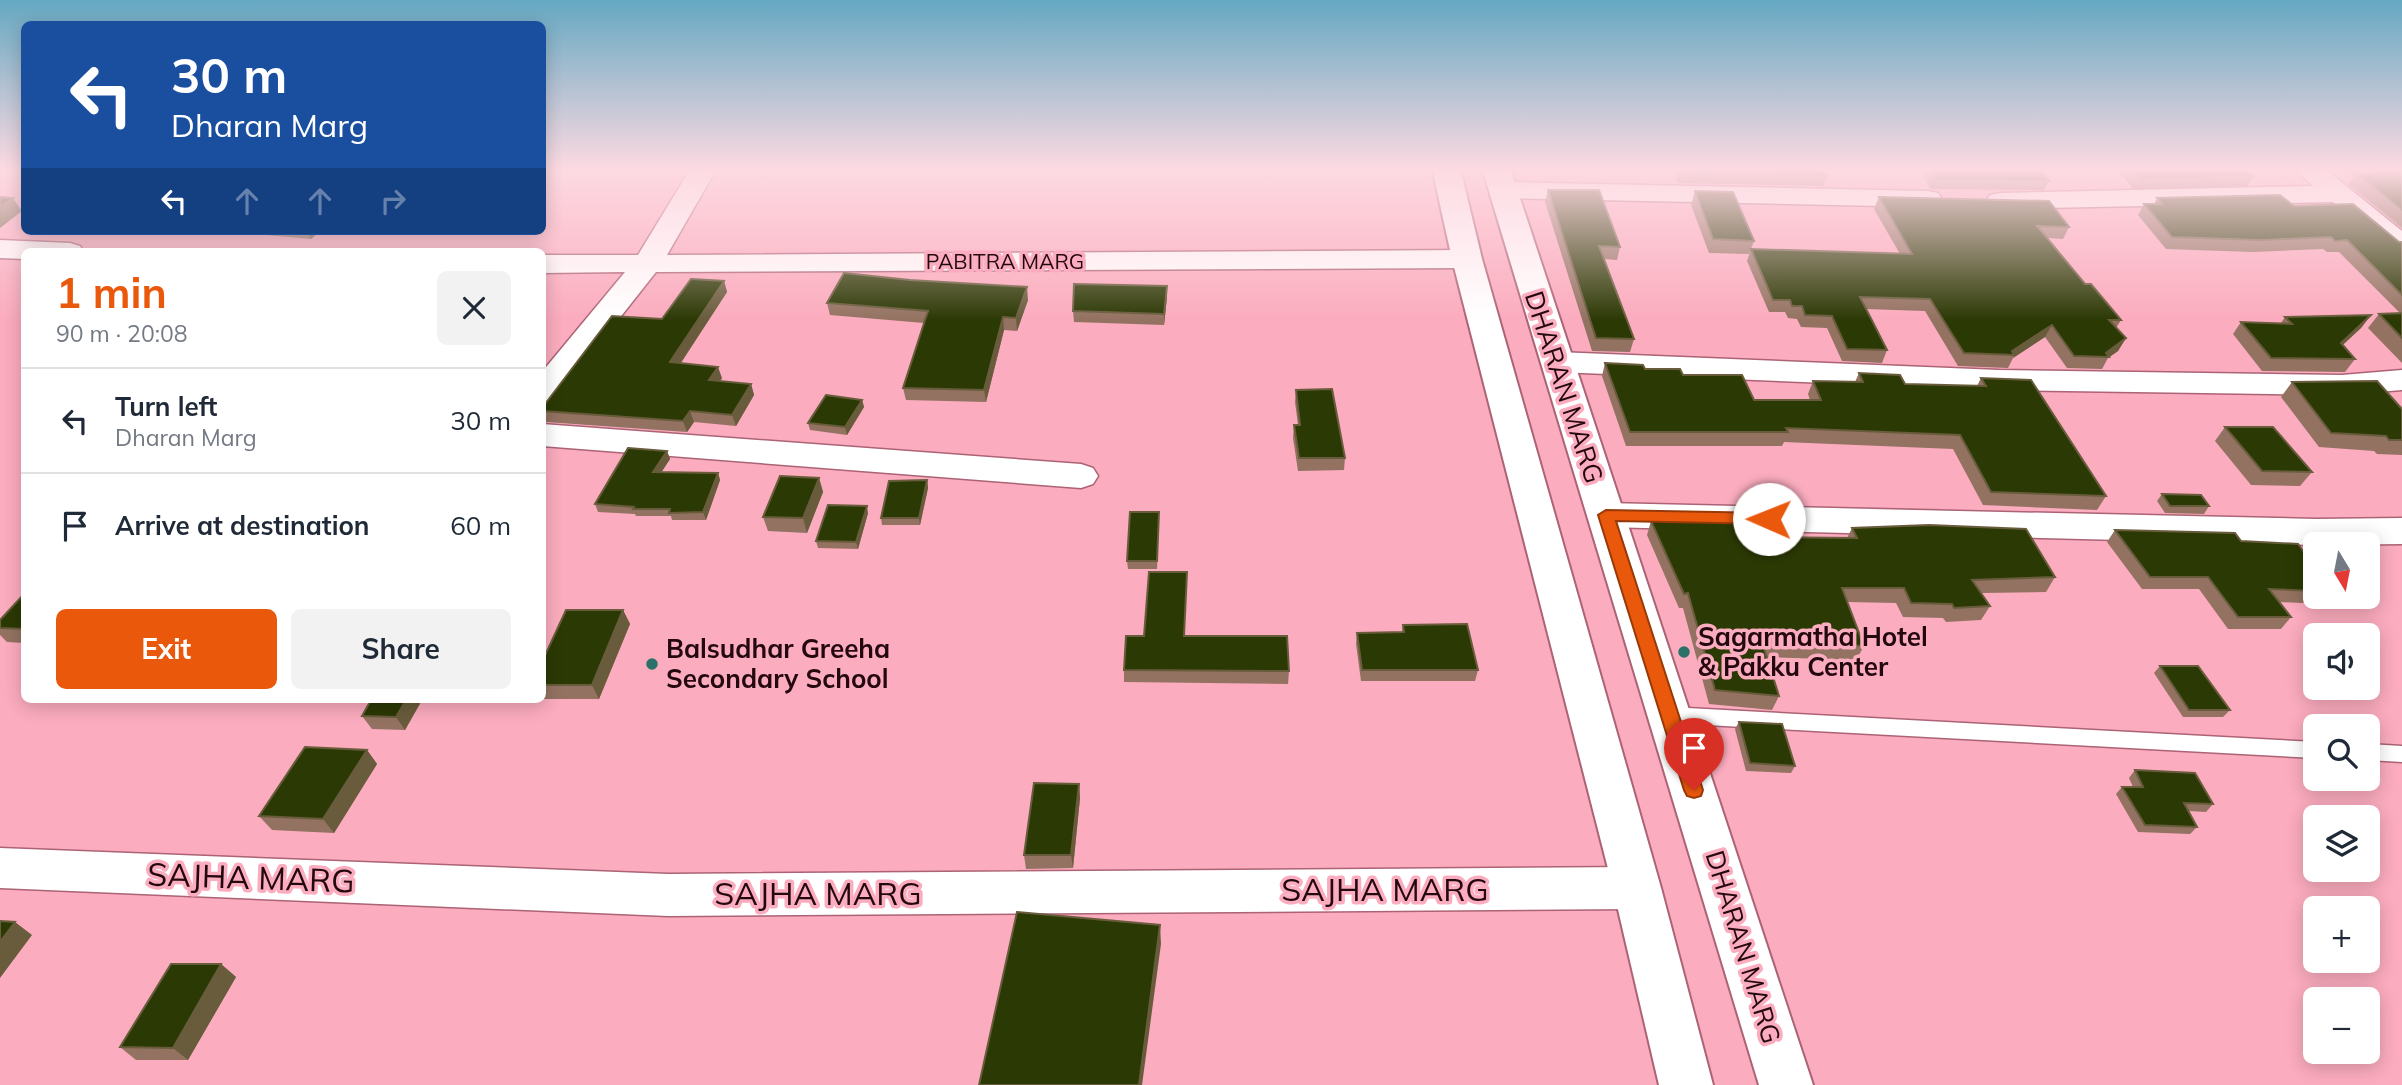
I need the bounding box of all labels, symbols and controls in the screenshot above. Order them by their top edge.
text: 30 m [171,44,287,105]
icon: left [56,49,147,140]
text: Dharan Marg [171,105,368,145]
icon: left [155,182,193,220]
icon: ahead [228,182,266,220]
icon: ahead [301,182,339,220]
icon: right [374,182,412,220]
street label: PABITRA MARG [926,248,1084,274]
text: 1 min [56,266,167,319]
button: close [437,271,511,345]
street label: DHARAN MARG [1518,287,1611,487]
text: 90 m · 20:08 [56,319,188,348]
text: Turn left [115,390,217,423]
icon: left [56,402,94,440]
text: 30 m [450,404,511,437]
text: Dharan Marg [115,423,257,452]
position arrow [1732,482,1806,556]
icon: arrive [56,507,94,545]
text: Arrive at destination [115,509,370,542]
text: 60 m [450,509,511,542]
north arrow [2303,532,2380,609]
map controls [2303,532,2380,1064]
button: Exit [56,609,277,689]
button: Share [291,609,511,689]
place label: Sagarmatha Hotel & Pakku Center [1698,620,1928,683]
button: sound [2303,623,2380,700]
place label: Balsudhar Greeha Secondary School [666,632,890,695]
marker: Sagarmatha Hotel & Pakku Center [1676,644,1692,660]
marker: Balsudhar Greeha Secondary School [644,656,660,672]
button: search [2303,714,2380,791]
pin [1664,718,1724,790]
icon: arrive [1675,729,1713,767]
button: layers [2303,805,2380,882]
street label: DHARAN MARG [1698,847,1788,1047]
street label: SAJHA MARG [147,853,355,901]
street label: SAJHA MARG [1281,869,1489,909]
street label: SAJHA MARG [714,873,922,913]
button: + [2303,896,2380,973]
button: − [2303,987,2380,1064]

